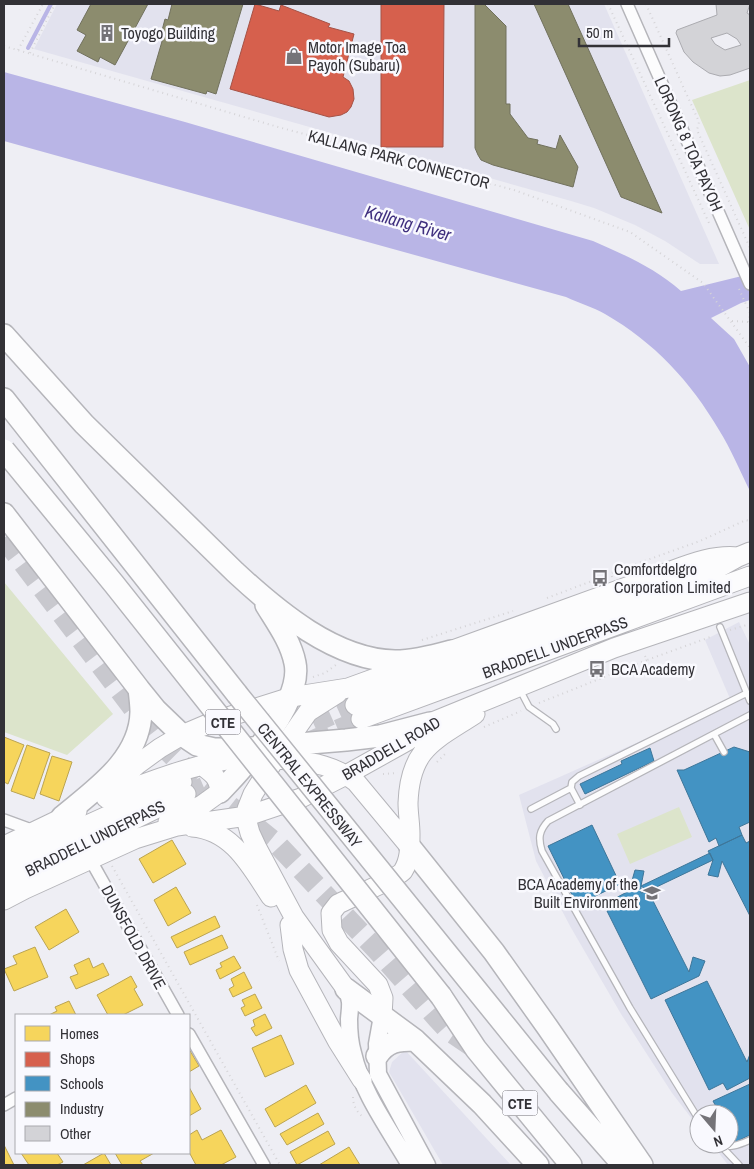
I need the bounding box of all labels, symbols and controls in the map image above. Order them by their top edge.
scale bar [579,15,669,47]
place label: Toyogo Building [121,22,216,44]
text: 50 m [586,22,613,43]
building icon: Toyogo Building [97,23,117,43]
place label: Motor Image Toa Payoh (Subaru) [308,36,407,76]
shop icon: Motor Image Toa Payoh (Subaru) [284,46,304,66]
street label: LORONG 8 TOA PAYOH [649,73,729,215]
street label: KALLANG PARK CONNECTOR [306,124,493,194]
water label: Kallang River [362,199,455,248]
place label: Comfortdelgro Corporation Limited [614,558,731,598]
bus stop icon: Comfortdelgro Corporation Limited [590,568,610,588]
street label: BRADDELL UNDERPASS [479,610,631,684]
place label: BCA Academy [611,658,695,680]
bus stop icon: BCA Academy [587,659,607,679]
road number: CTE [206,710,240,734]
street label: BRADDELL ROAD [338,711,444,785]
street label: CENTRAL EXPRESSWAY [253,718,367,852]
street label: BRADDELL UNDERPASS [21,794,169,881]
place label: BCA Academy of the Built Environment [518,873,638,913]
street label: DUNSFOLD DRIVE [96,881,172,993]
school or university icon: BCA Academy of the Built Environment [642,883,662,903]
legend [15,1014,190,1154]
text: Homes [60,1023,99,1044]
text: Shops [60,1048,95,1069]
text: Schools [60,1073,104,1094]
road number: CTE [502,1090,538,1116]
text: Industry [60,1098,105,1119]
north arrow [689,1104,739,1154]
text: Other [60,1123,91,1144]
text: N [711,1131,725,1151]

